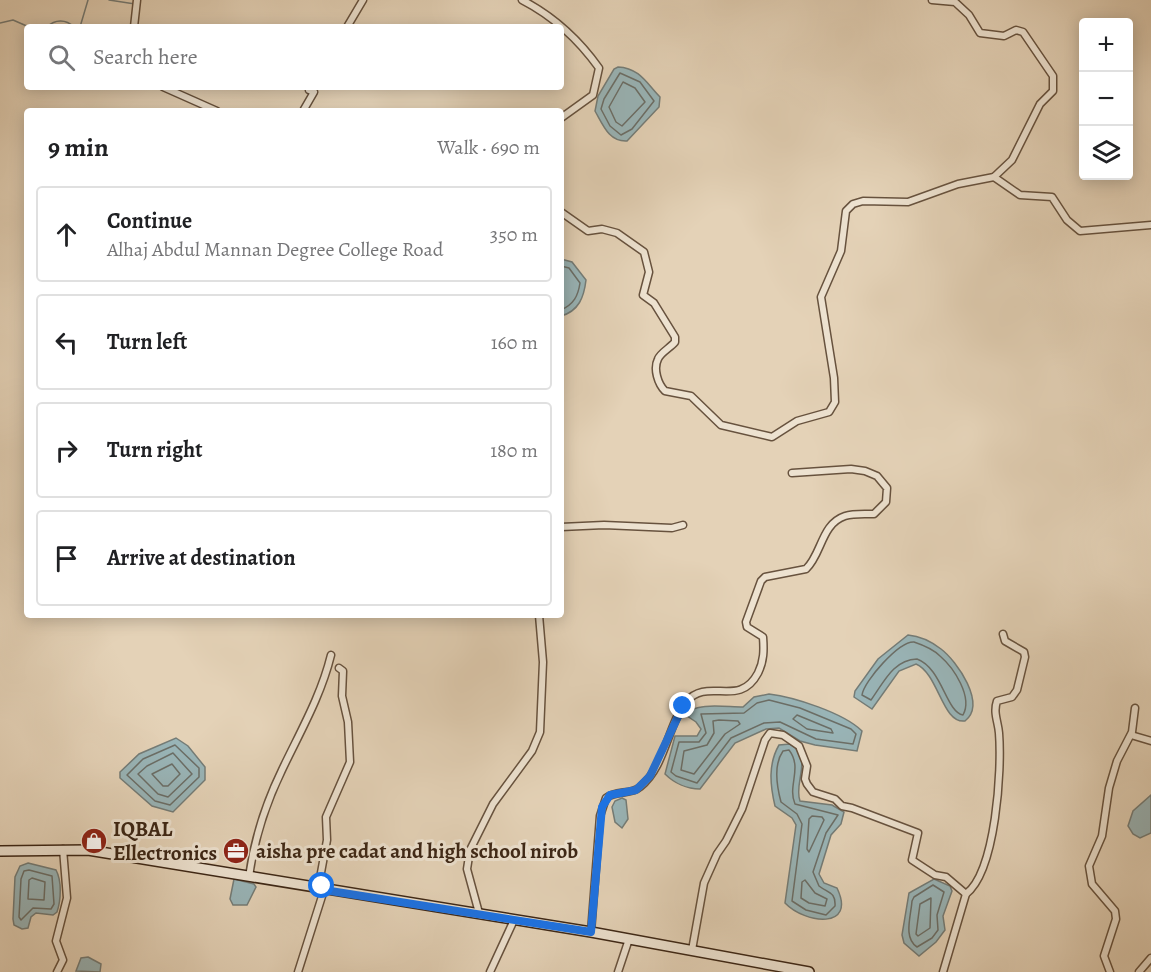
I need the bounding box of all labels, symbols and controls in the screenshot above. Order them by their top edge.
map controls [1079,18,1133,180]
button: + [1079,18,1133,72]
search box [24,24,564,90]
icon: search [45,41,78,74]
text: Search here [93,42,198,72]
button: − [1079,72,1133,126]
button: layers [1079,126,1133,180]
text: 9 min [48,130,109,165]
text: Walk · 690 m [437,134,540,161]
text: Continue [107,206,192,236]
icon: ahead [50,218,83,251]
text: 350 m [490,221,538,248]
text: Alhaj Abdul Mannan Degree College Road [107,236,444,263]
icon: left [50,326,83,359]
text: Turn left [107,327,187,357]
text: 160 m [491,329,538,356]
icon: right [50,434,83,467]
text: Turn right [107,435,203,465]
text: 180 m [490,437,538,464]
icon: arrive [50,542,83,575]
text: Arrive at destination [107,543,296,573]
route end [669,692,695,718]
place label: IQBAL Ellectronics [113,815,217,867]
shop icon: IQBAL Ellectronics [79,826,109,856]
office icon: aisha pre cadat and high school nirob [221,836,251,866]
place label: aisha pre cadat and high school nirob [256,837,578,865]
route start [308,872,334,898]

